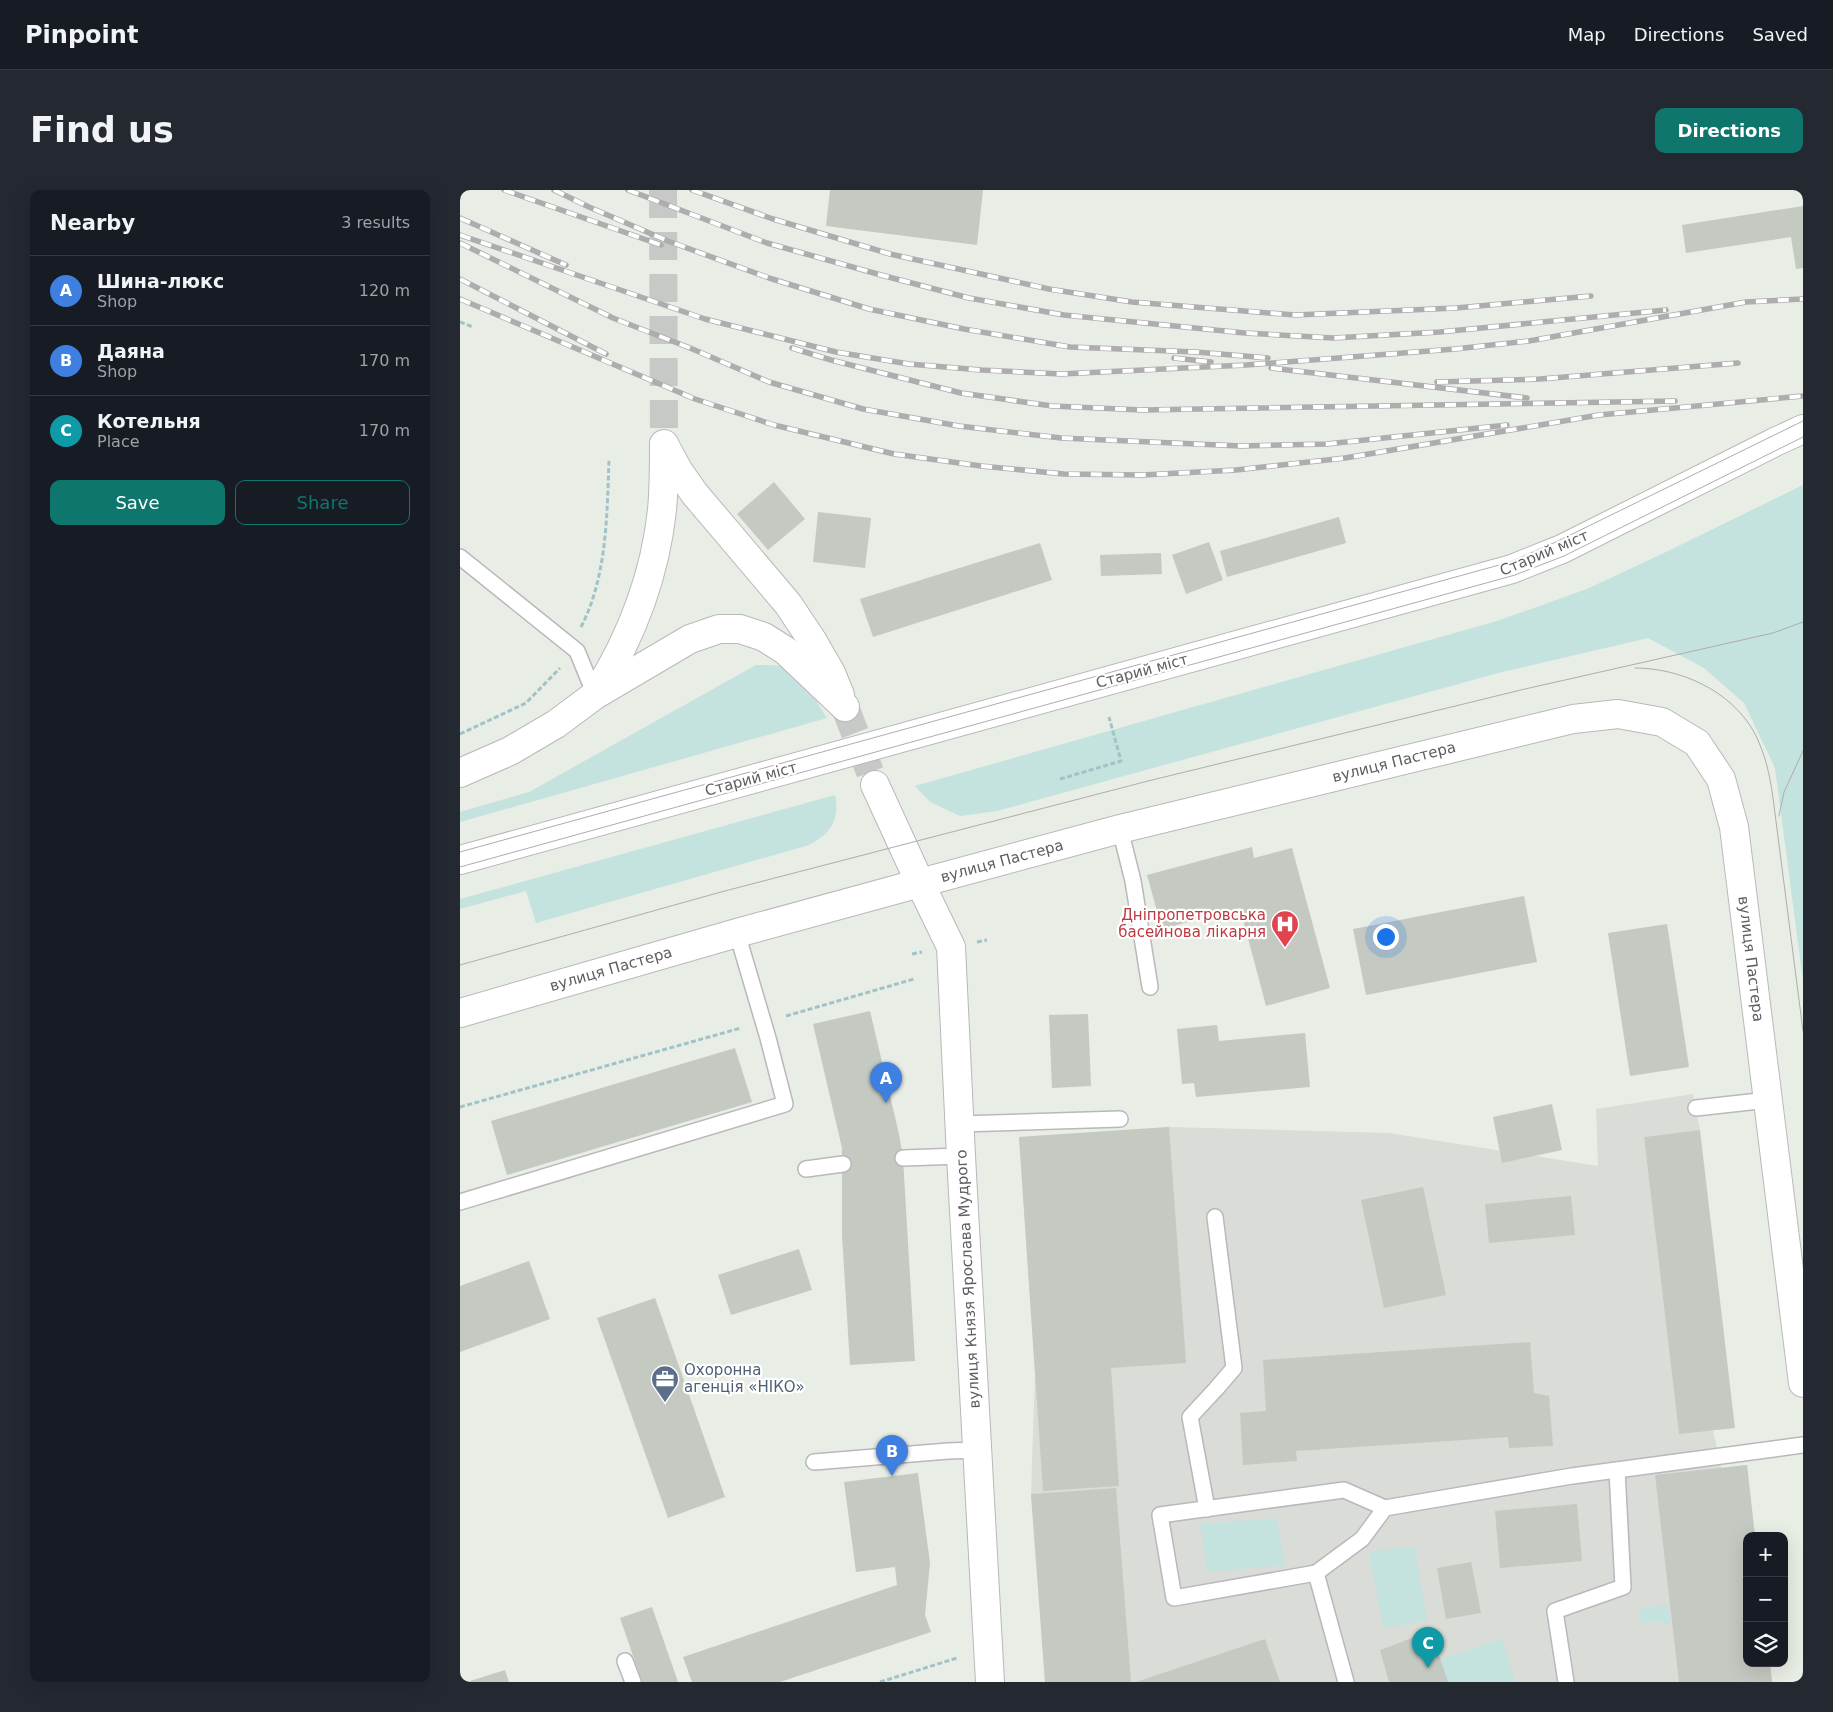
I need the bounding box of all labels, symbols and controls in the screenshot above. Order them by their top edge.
text: Pinpoint [25,21,138,49]
text: Map [1568,24,1606,45]
text: Directions [1634,24,1724,45]
text: Saved [1752,24,1808,45]
button: Directions [1655,108,1803,153]
text: Find us [30,110,174,150]
text: Nearby [50,211,135,235]
text: 3 results [341,213,410,232]
text: Шина-люкс [97,270,224,292]
text: A [60,281,72,300]
text: 120 m [359,281,410,300]
text: Shop [97,292,137,311]
text: Даяна [97,340,165,362]
text: B [60,351,72,370]
text: 170 m [359,351,410,370]
text: Shop [97,362,137,381]
text: Котельня [97,410,201,432]
text: C [60,421,72,440]
text: 170 m [359,421,410,440]
text: Place [97,432,140,451]
button: Save [50,480,225,525]
button: Share [235,480,410,525]
street label: Старий міст [1497,526,1591,580]
street label: Старий міст [1094,650,1190,692]
street label: вулиця Пастера [1330,738,1458,786]
street label: Старий міст [703,758,799,800]
street label: вулиця Пастера [939,836,1065,886]
street label: вулиця Пастера [1734,895,1768,1023]
place label: Дніпропетровська басейнова лікарня [1118,906,1266,941]
hospital icon: Дніпропетровська басейнова лікарня [1270,909,1300,948]
your location [1373,924,1399,950]
street label: вулиця Пастера [548,943,674,995]
pin: A [870,1062,902,1103]
street label: вулиця Князя Ярослава Мудрого [952,1149,984,1409]
place label: Охоронна агенція «НІКО» [684,1361,805,1396]
office icon: Охоронна агенція «НІКО» [650,1364,680,1403]
pin: B [876,1435,908,1476]
map controls [1743,1532,1788,1667]
button: + [1743,1532,1788,1577]
button: − [1743,1577,1788,1622]
button: layers [1743,1622,1788,1667]
pin: C [1412,1627,1444,1668]

